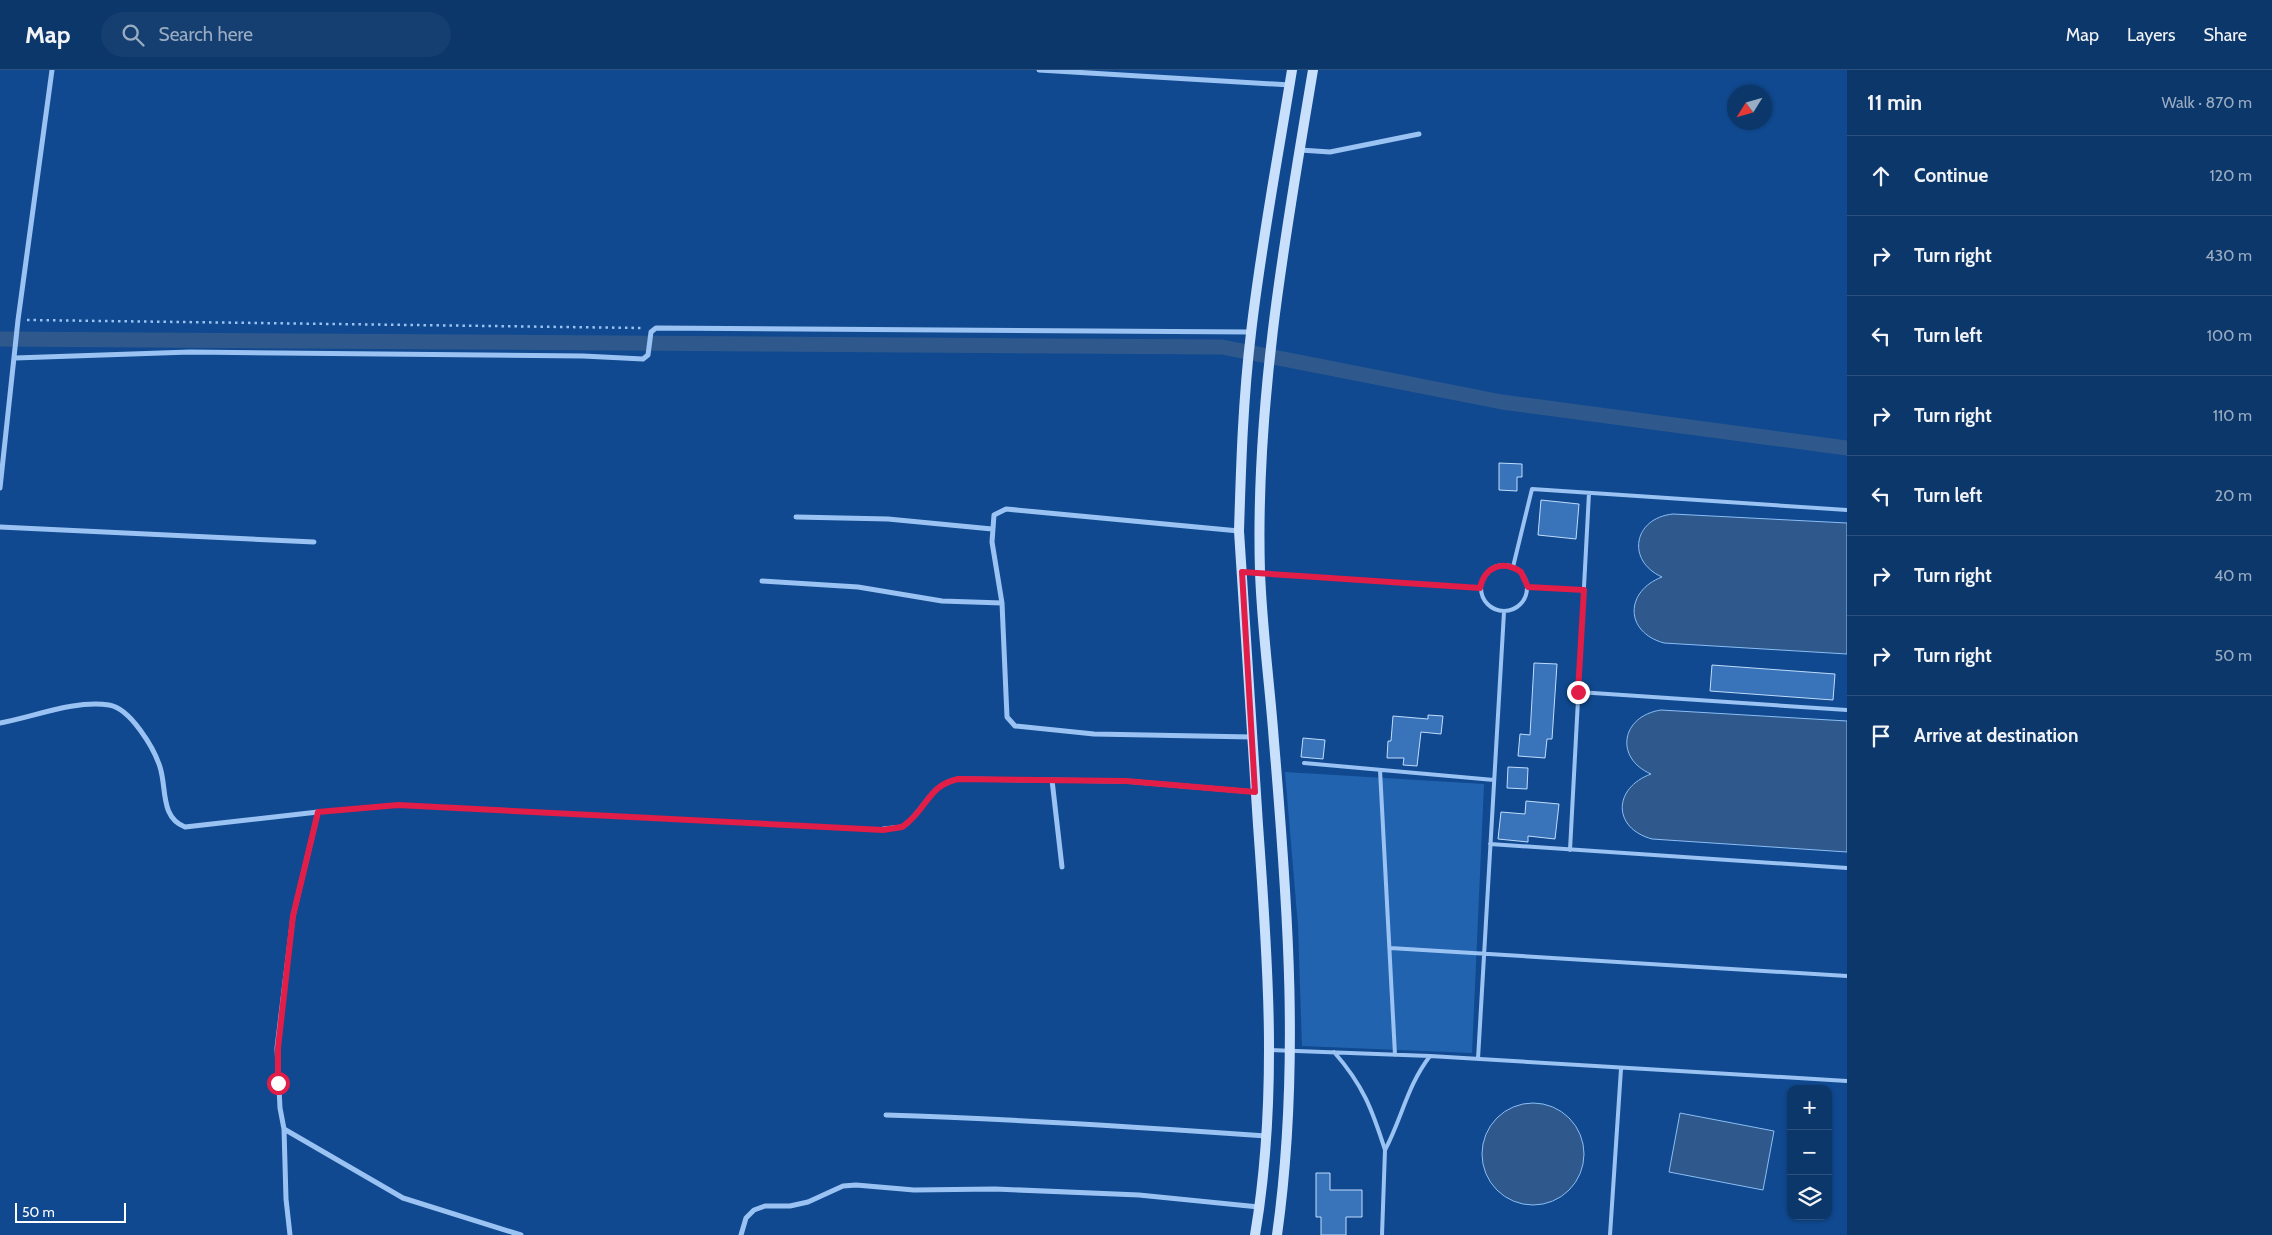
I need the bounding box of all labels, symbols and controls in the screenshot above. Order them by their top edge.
search box [101,12,451,57]
text: Map [25,20,71,49]
icon: search [119,21,147,49]
text: Search here [159,23,253,46]
text: Map [2066,24,2099,46]
text: Layers [2127,24,2176,46]
text: Share [2204,24,2247,46]
north arrow [1727,85,1772,130]
text: 11 min [1867,90,1922,115]
text: Walk · 870 m [2161,93,2252,112]
icon: ahead [1867,162,1895,190]
text: Continue [1914,164,1988,187]
text: 120 m [2210,166,2252,185]
icon: right [1867,242,1895,270]
text: Turn right [1914,244,1992,267]
text: 430 m [2205,246,2252,265]
icon: left [1867,322,1895,350]
text: Turn left [1914,324,1982,347]
text: 100 m [2207,326,2252,345]
icon: right [1867,402,1895,430]
text: Turn right [1914,404,1992,427]
text: 110 m [2213,406,2252,425]
icon: left [1867,482,1895,510]
text: Turn left [1914,484,1982,507]
text: 20 m [2215,486,2252,505]
icon: right [1867,562,1895,590]
text: Turn right [1914,564,1992,587]
text: 40 m [2214,566,2252,585]
icon: right [1867,642,1895,670]
text: Turn right [1914,644,1992,667]
text: 50 m [2215,646,2252,665]
route end [1567,681,1590,704]
icon: arrive [1867,722,1895,750]
text: Arrive at destination [1914,724,2078,747]
route start [267,1072,290,1095]
map controls [1787,1085,1832,1220]
button: + [1787,1085,1832,1130]
button: − [1787,1130,1832,1175]
button: layers [1787,1175,1832,1220]
scale bar [15,1200,126,1223]
text: 50 m [22,1203,55,1221]

